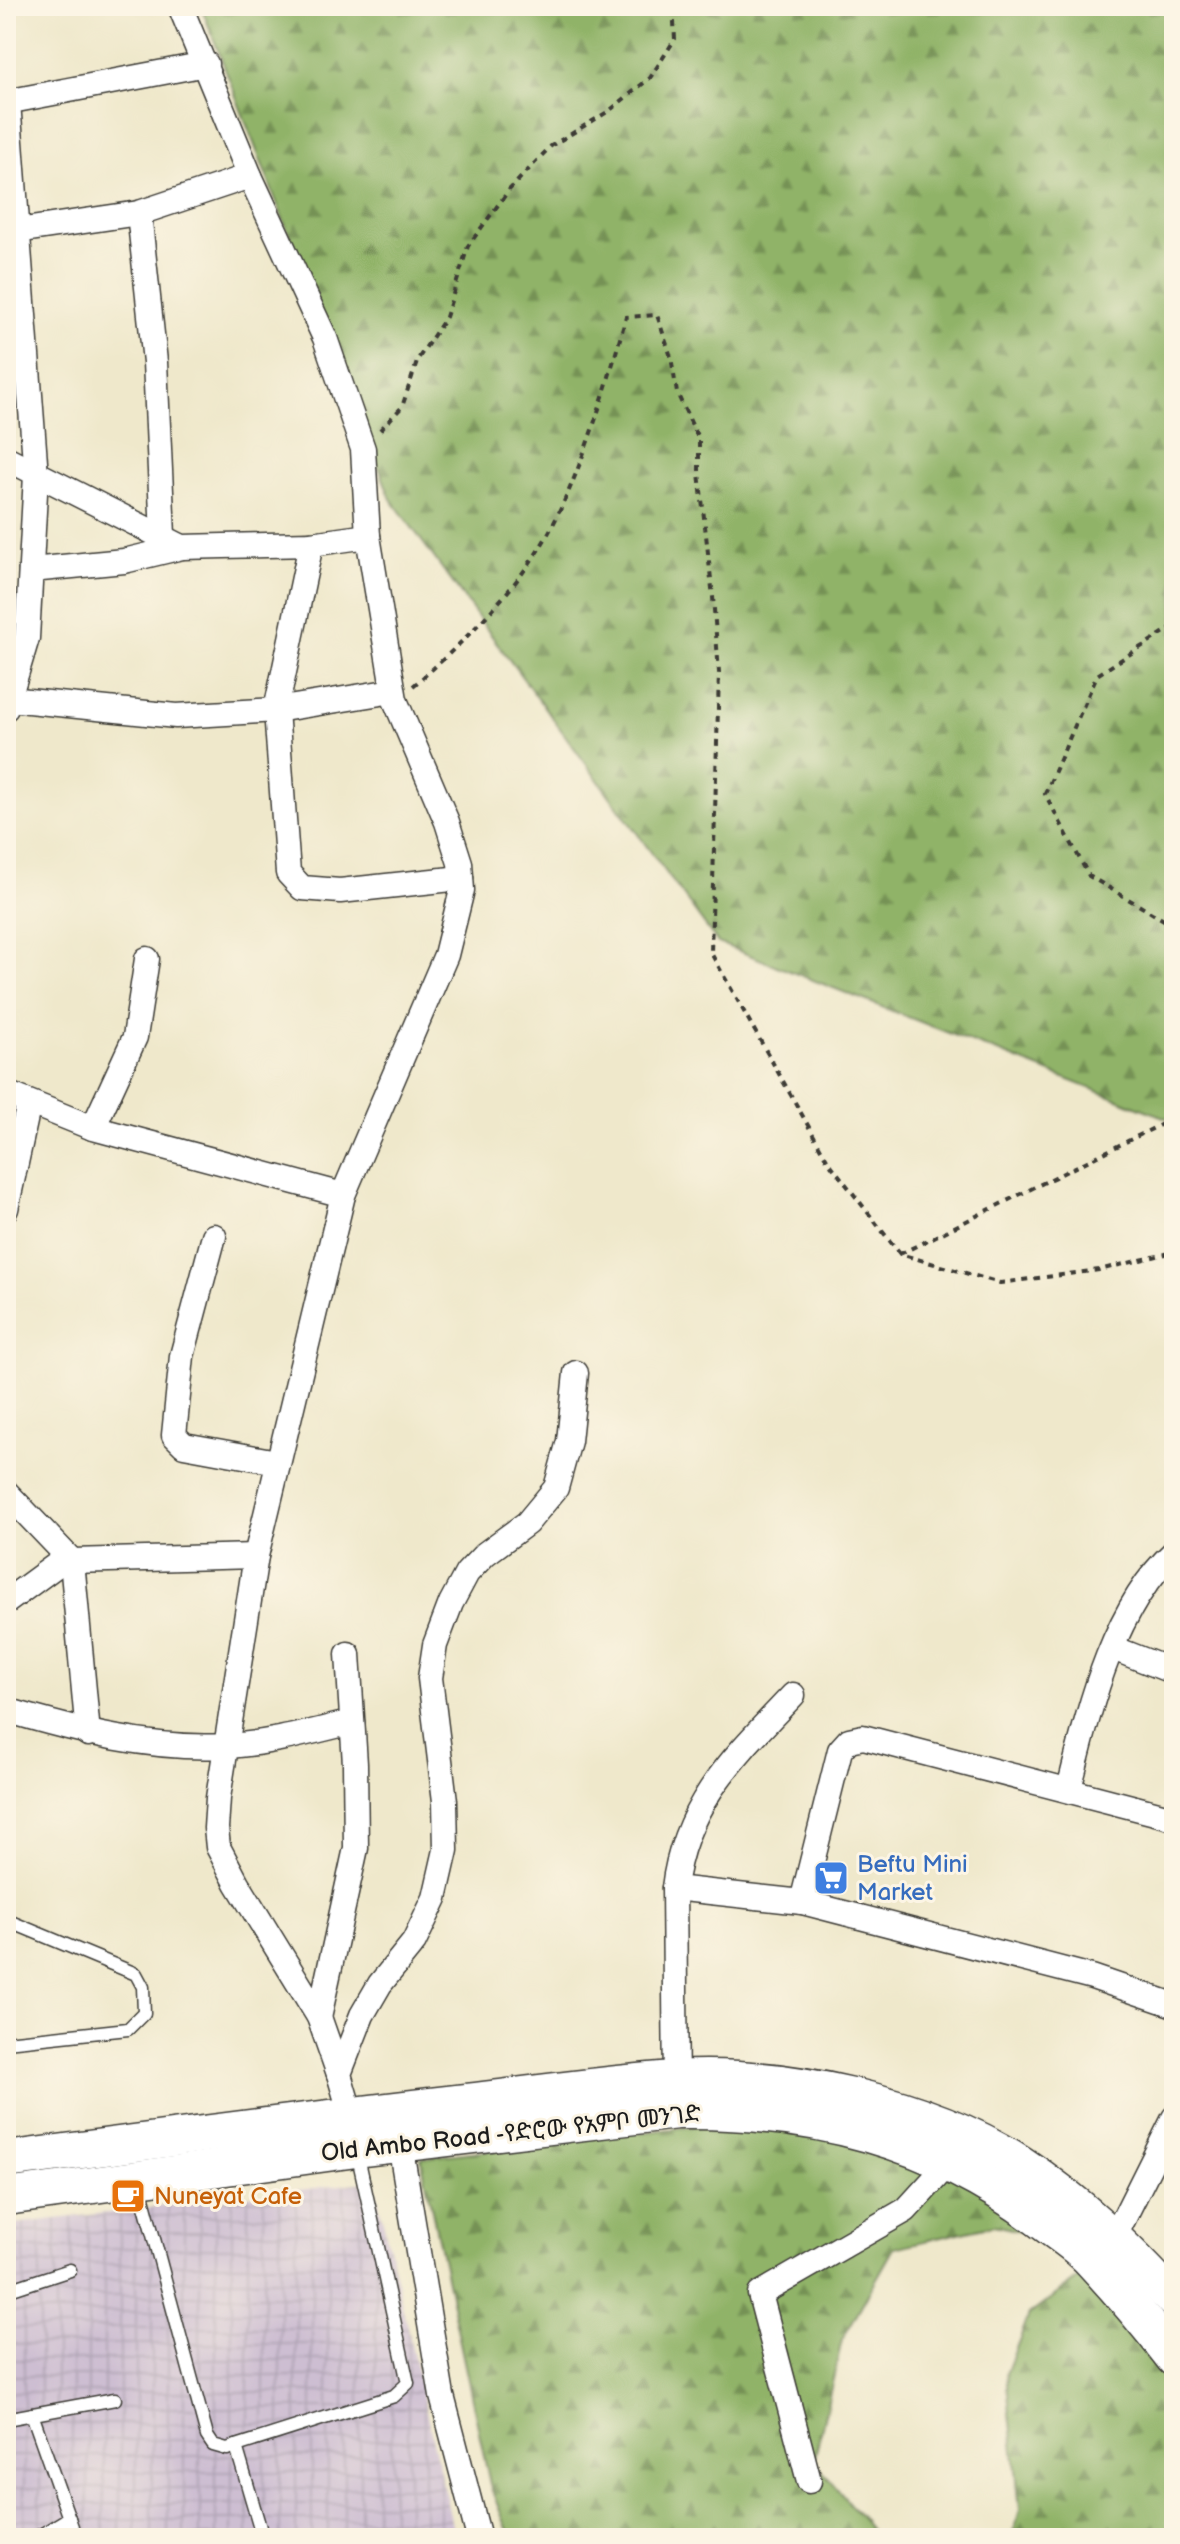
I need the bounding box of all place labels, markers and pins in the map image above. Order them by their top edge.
place label: Beftu Mini Market [857,1850,968,1907]
supermarket icon: Beftu Mini Market [812,1859,850,1897]
cafe icon: Nuneyat Cafe [109,2177,147,2215]
place label: Nuneyat Cafe [154,2182,302,2211]

